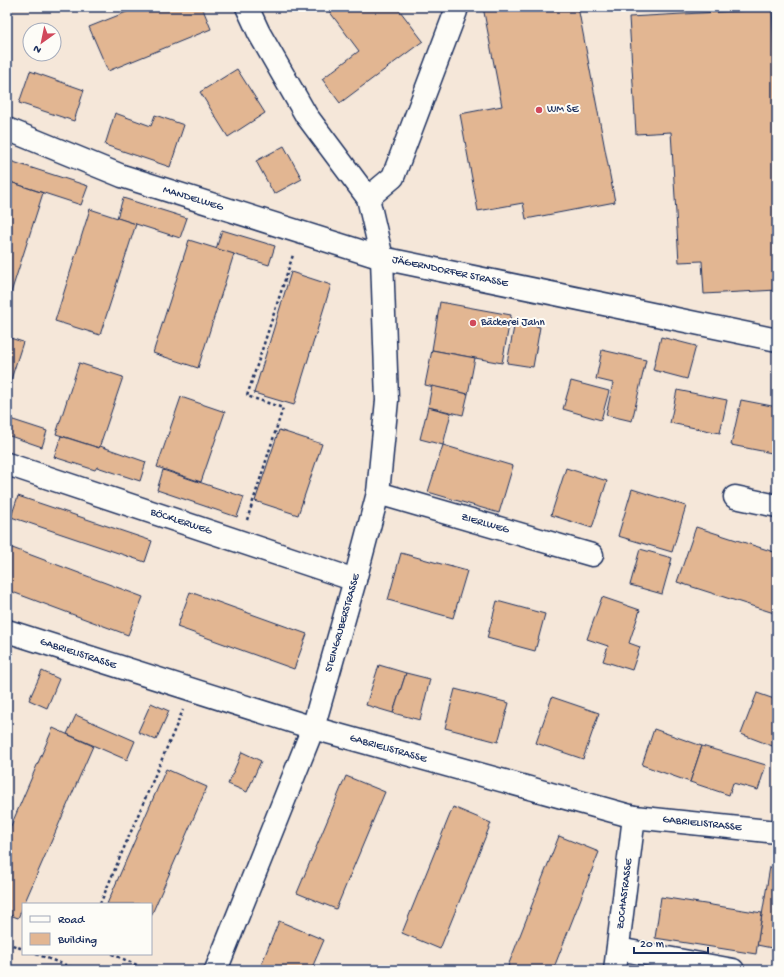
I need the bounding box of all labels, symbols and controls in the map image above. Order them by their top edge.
north arrow [22,22,62,62]
text: N [31,42,44,56]
place label: WM SE [547,104,580,116]
marker: WM SE [534,105,544,115]
street label: MANDELWEG [161,184,226,214]
street label: JÄGERNDORFER STRASSE [391,254,510,290]
place label: Bäckerei Jahn [480,317,545,329]
marker: Bäckerei Jahn [468,318,478,328]
street label: BÖCKLERWEG [148,506,214,538]
street label: ZIERLWEG [460,511,511,537]
street label: STEINGRUBERSTRASSE [323,571,363,674]
street label: GABRIELISTRASSE [38,636,119,672]
street label: GABRIELISTRASSE [348,732,429,766]
street label: GABRIELISTRASSE [662,814,743,834]
street label: ZOCHASTRASSE [615,857,635,930]
legend [22,903,152,955]
text: Road [58,914,85,928]
scale bar [634,929,708,955]
text: Building [57,934,97,948]
text: 20 m [640,938,665,952]

